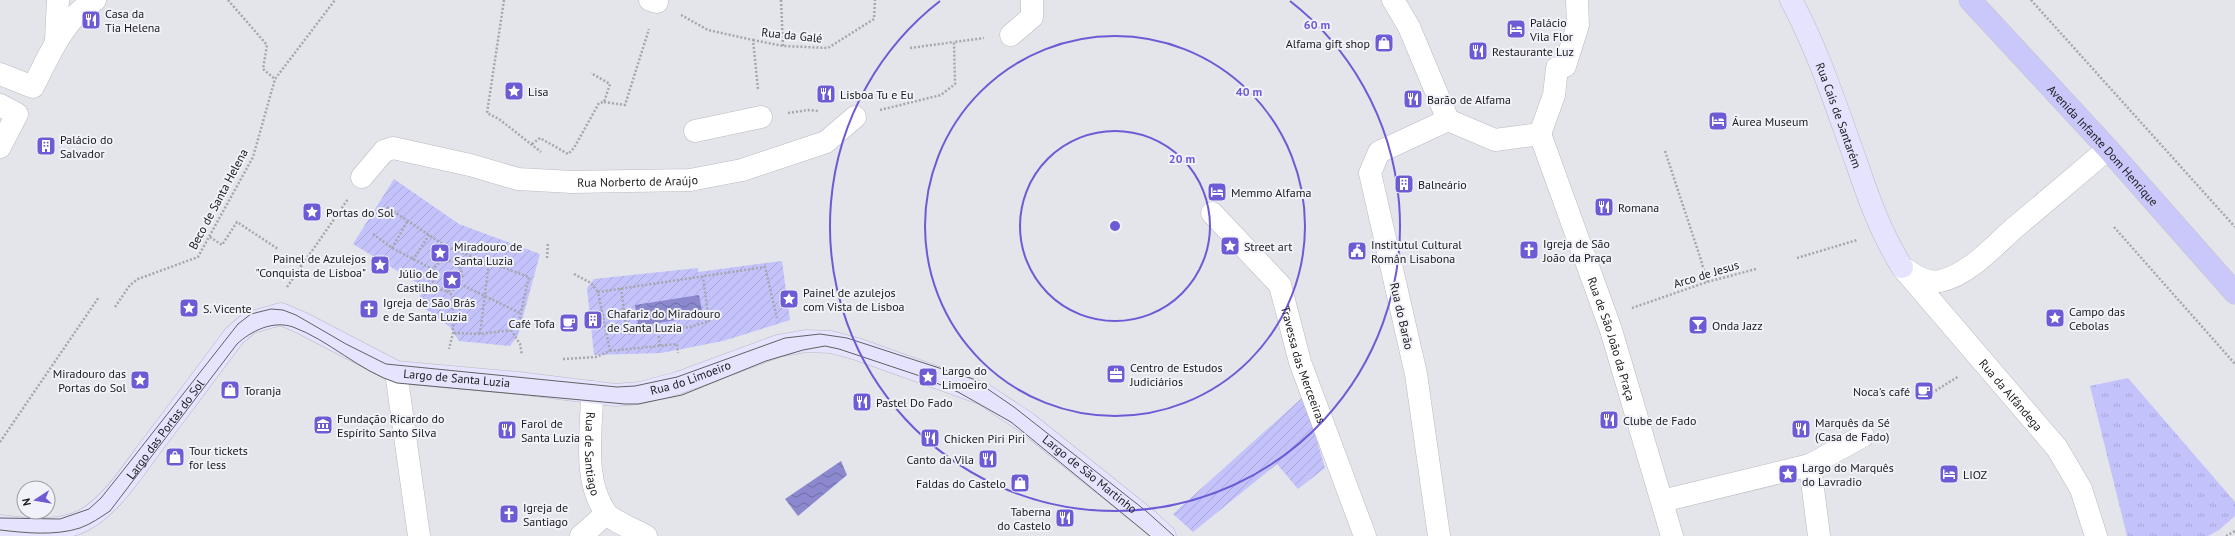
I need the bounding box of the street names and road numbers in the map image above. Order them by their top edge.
street label: Rua da Galé [761,24,823,46]
street label: Rua Cais de Santarém [1813,60,1865,170]
street label: Avenida Infante Dom Henrique [2045,82,2162,209]
street label: Beco de Santa Helena [185,146,251,252]
street label: Rua Norberto de Araújo [577,171,699,189]
street label: Arco de Jesus [1671,257,1741,291]
street label: Rua de São João da Praça [1585,275,1639,402]
street label: Rua do Barão [1387,281,1417,351]
street label: Travessa das Merceeiras [1278,304,1330,425]
street label: Rua da Alfândega [1976,356,2046,434]
street label: Rua do Limoeiro [648,357,733,398]
street label: Largo de Santa Luzia [403,365,511,390]
street label: Largo das Portas do Sol [123,376,207,482]
street label: Rua de Santiago [582,412,604,497]
street label: Largo de São Martinho [1040,431,1140,516]

